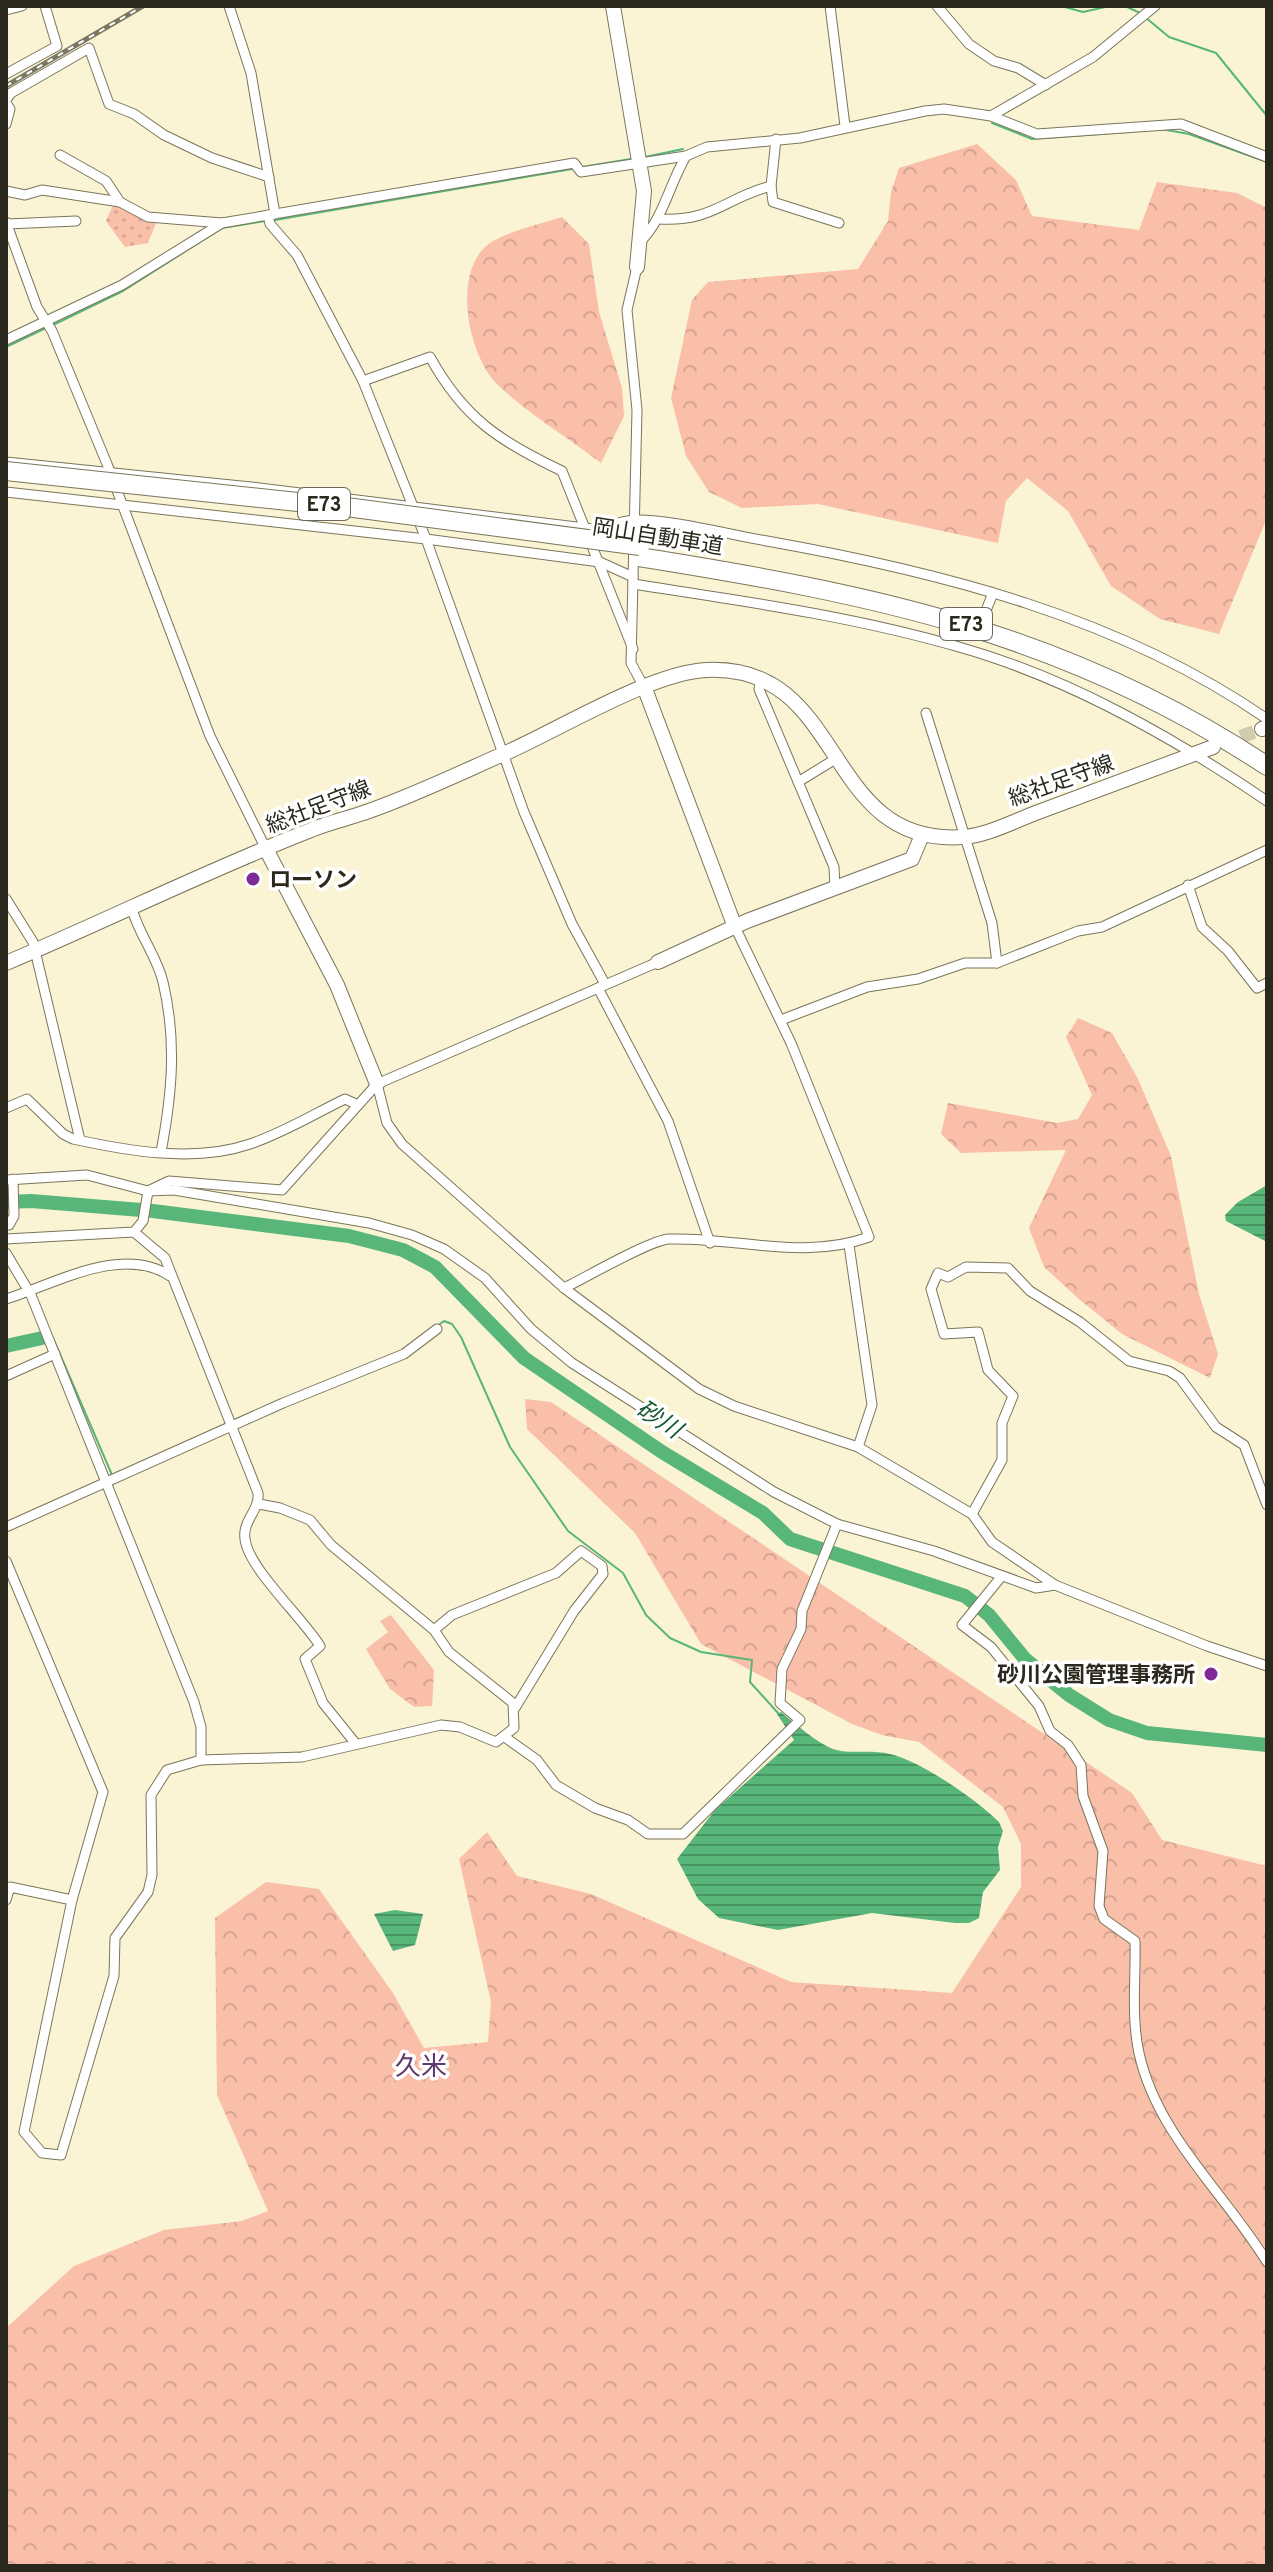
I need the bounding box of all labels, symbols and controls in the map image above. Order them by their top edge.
road number: E73 [298,488,350,520]
street label: 岡山自動車道 [590,515,725,562]
road number: E73 [940,608,992,640]
street label: 総社足守線 [1006,751,1118,814]
street label: 総社足守線 [263,776,375,841]
place label: ローソン [269,868,357,895]
marker: ローソン [244,870,262,888]
water label: 砂川 [630,1395,689,1448]
place label: 砂川公園管理事務所 [997,1663,1195,1690]
marker: 砂川公園管理事務所 [1202,1665,1220,1683]
district label: 久米 [395,2052,447,2085]

